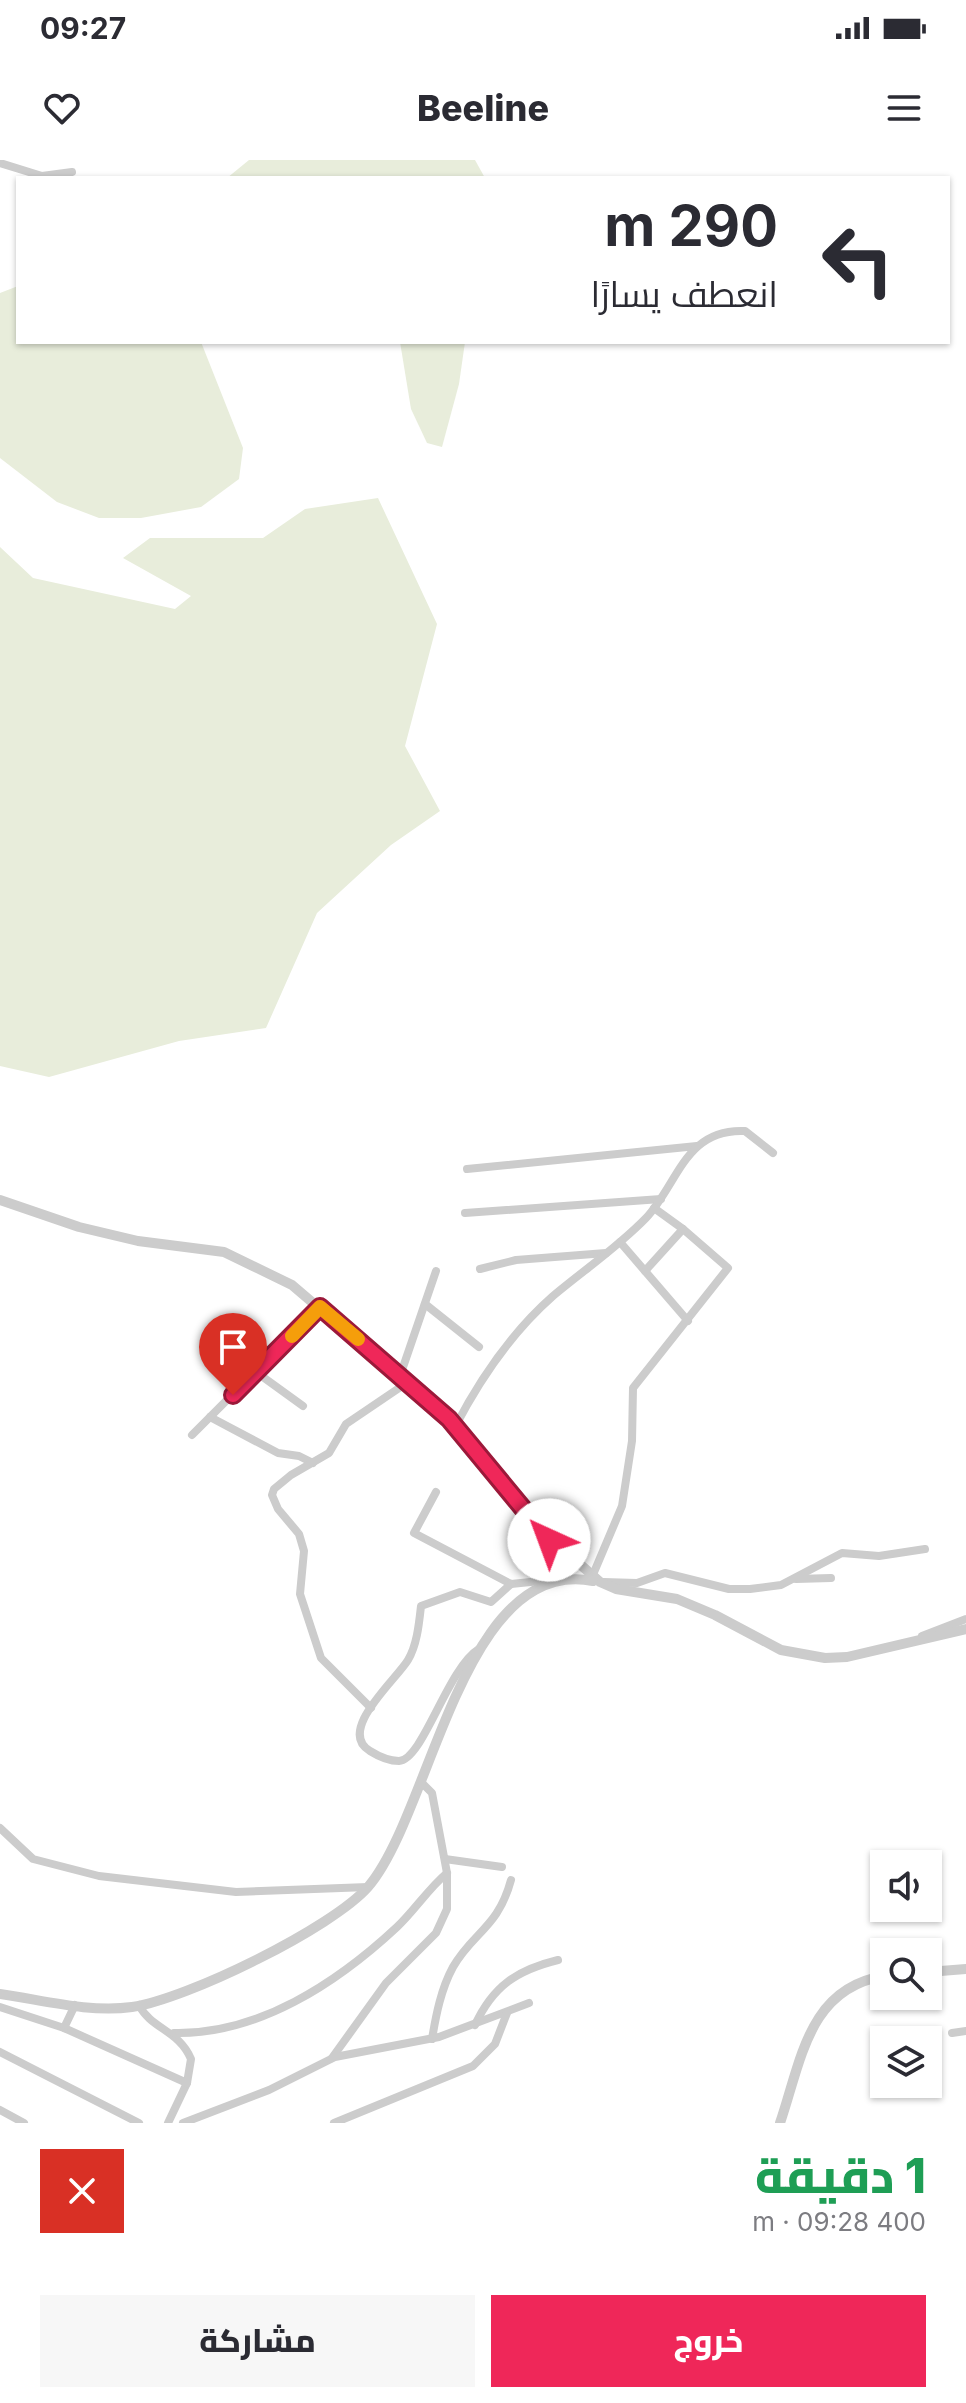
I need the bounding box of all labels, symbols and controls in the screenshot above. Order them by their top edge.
text: 09:27 [40,10,126,46]
icon: heart [40,86,84,130]
text: Beeline [417,86,549,130]
icon: menu [882,86,926,130]
text: 290 m [604,192,778,260]
icon: left [806,208,910,312]
text: انعطف يسارًا [590,272,778,316]
pin [199,1313,267,1395]
icon: arrive [211,1325,255,1369]
position arrow [507,1498,591,1582]
map controls [870,1850,942,2098]
button: sound [870,1850,942,1922]
button: search [870,1938,942,2010]
button: layers [870,2026,942,2098]
text: 1 دقيقة [755,2146,926,2205]
button: close [40,2149,124,2233]
text: 400 m · 09:28 [752,2206,926,2237]
button: مشاركة [40,2295,475,2387]
button: خروج [491,2295,926,2387]

